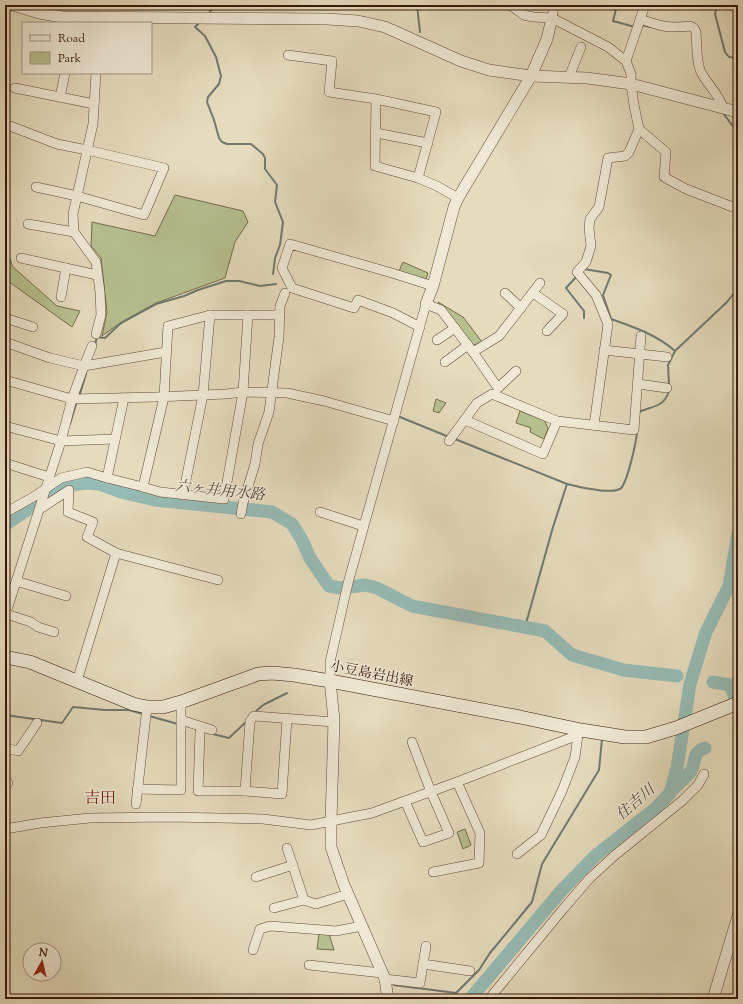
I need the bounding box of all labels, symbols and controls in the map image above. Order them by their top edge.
legend [22,22,152,74]
text: Road [58,30,85,48]
text: Park [58,50,81,68]
water label: 六ヶ井用水路 [174,476,267,507]
street label: 小豆島岩出線 [328,657,415,693]
water label: 住吉川 [612,779,661,826]
district label: 吉田 [84,788,116,811]
north arrow [22,942,62,982]
text: N [37,944,49,962]

